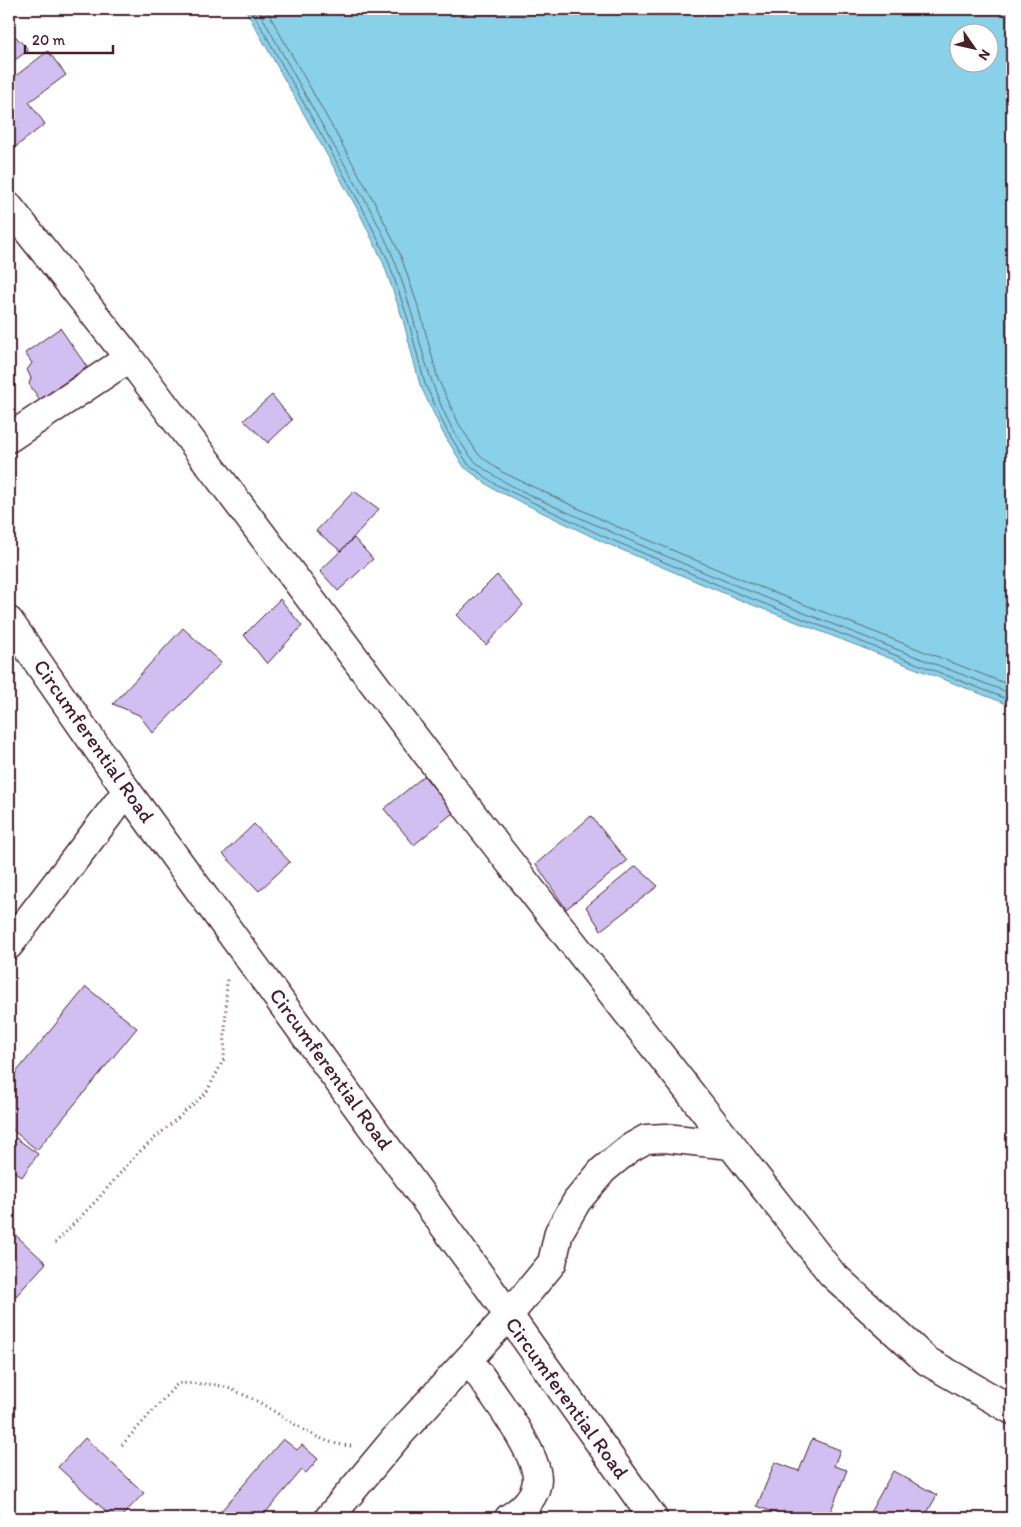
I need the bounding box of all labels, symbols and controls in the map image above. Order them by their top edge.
scale bar [25,22,112,54]
north arrow [948,22,998,72]
text: 20 m [32,31,66,49]
text: N [975,46,994,64]
street label: Circumferential Road [29,654,161,828]
street label: Circumferential Road [264,983,399,1155]
street label: Circumferential Road [500,1312,635,1484]

